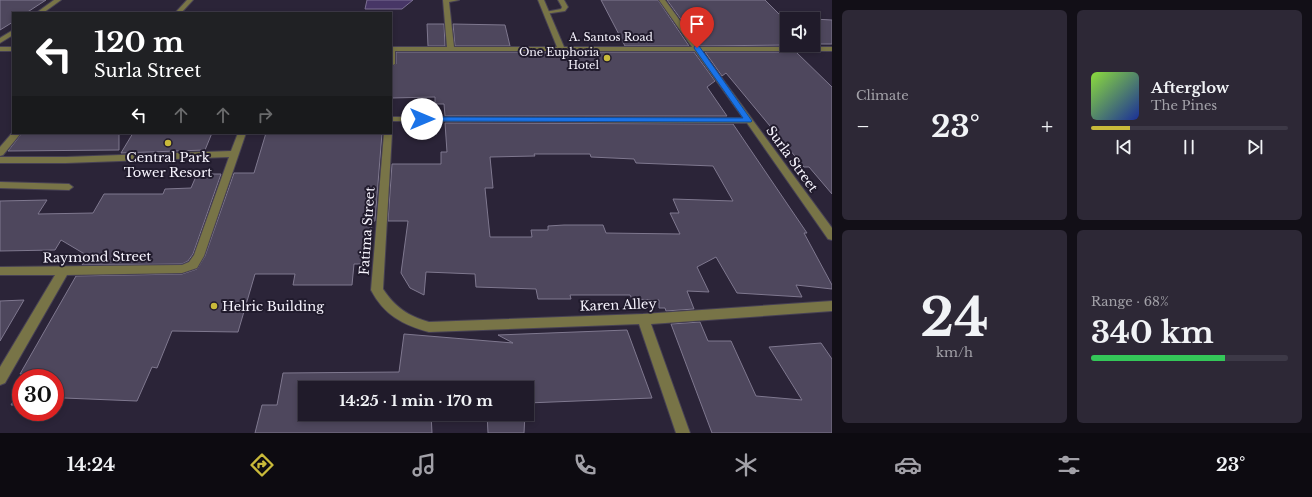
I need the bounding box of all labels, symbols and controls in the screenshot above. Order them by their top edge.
pin [680,7.0,714,48]
map controls [780,12,820,52]
button: sound [780,12,820,52]
icon: arrive [686,13,708,35]
text: 120 m [94,25,184,60]
icon: left [28,28,80,80]
street label: A. Santos Road [568,30,654,44]
place label: One Euphoria Hotel [519,45,600,72]
marker: One Euphoria Hotel [602,53,612,63]
text: Surla Street [94,60,201,82]
text: Afterglow [1151,78,1229,97]
text: Climate [856,87,909,104]
text: The Pines [1151,97,1217,114]
position arrow [401,98,443,140]
icon: left [128,104,150,126]
icon: ahead [170,104,192,126]
icon: ahead [212,104,234,126]
icon: right [254,104,276,126]
text: 23° [931,108,980,145]
text: − [856,113,870,140]
text: + [1041,113,1053,140]
street label: Surla Street [762,123,822,195]
icon: previous [1113,136,1135,158]
icon: pause [1178,136,1200,158]
icon: next [1244,136,1266,158]
marker: Central Park Tower Resort [163,138,173,148]
place label: Central Park Tower Resort [124,149,212,181]
street label: Fatima Street [355,186,379,276]
street label: Raymond Street [43,248,151,266]
text: 24 [920,286,989,350]
text: Range · 68% [1091,293,1169,310]
street label: Karen Alley [579,295,658,315]
place label: Helric Building [222,298,324,315]
marker: Helric Building [209,301,219,311]
text: 340 km [1091,314,1214,351]
text: km/h [936,344,973,361]
speed limit sign: 30 [12,369,64,421]
text: 14:25 · 1 min · 170 m [339,391,493,410]
icon: directions [248,451,276,479]
icon: music [410,451,438,479]
icon: phone [571,451,599,479]
icon: climate [732,451,760,479]
icon: car [894,451,922,479]
icon: filters [1055,451,1083,479]
text: 14:24 [67,454,115,476]
text: 23° [1216,454,1245,476]

